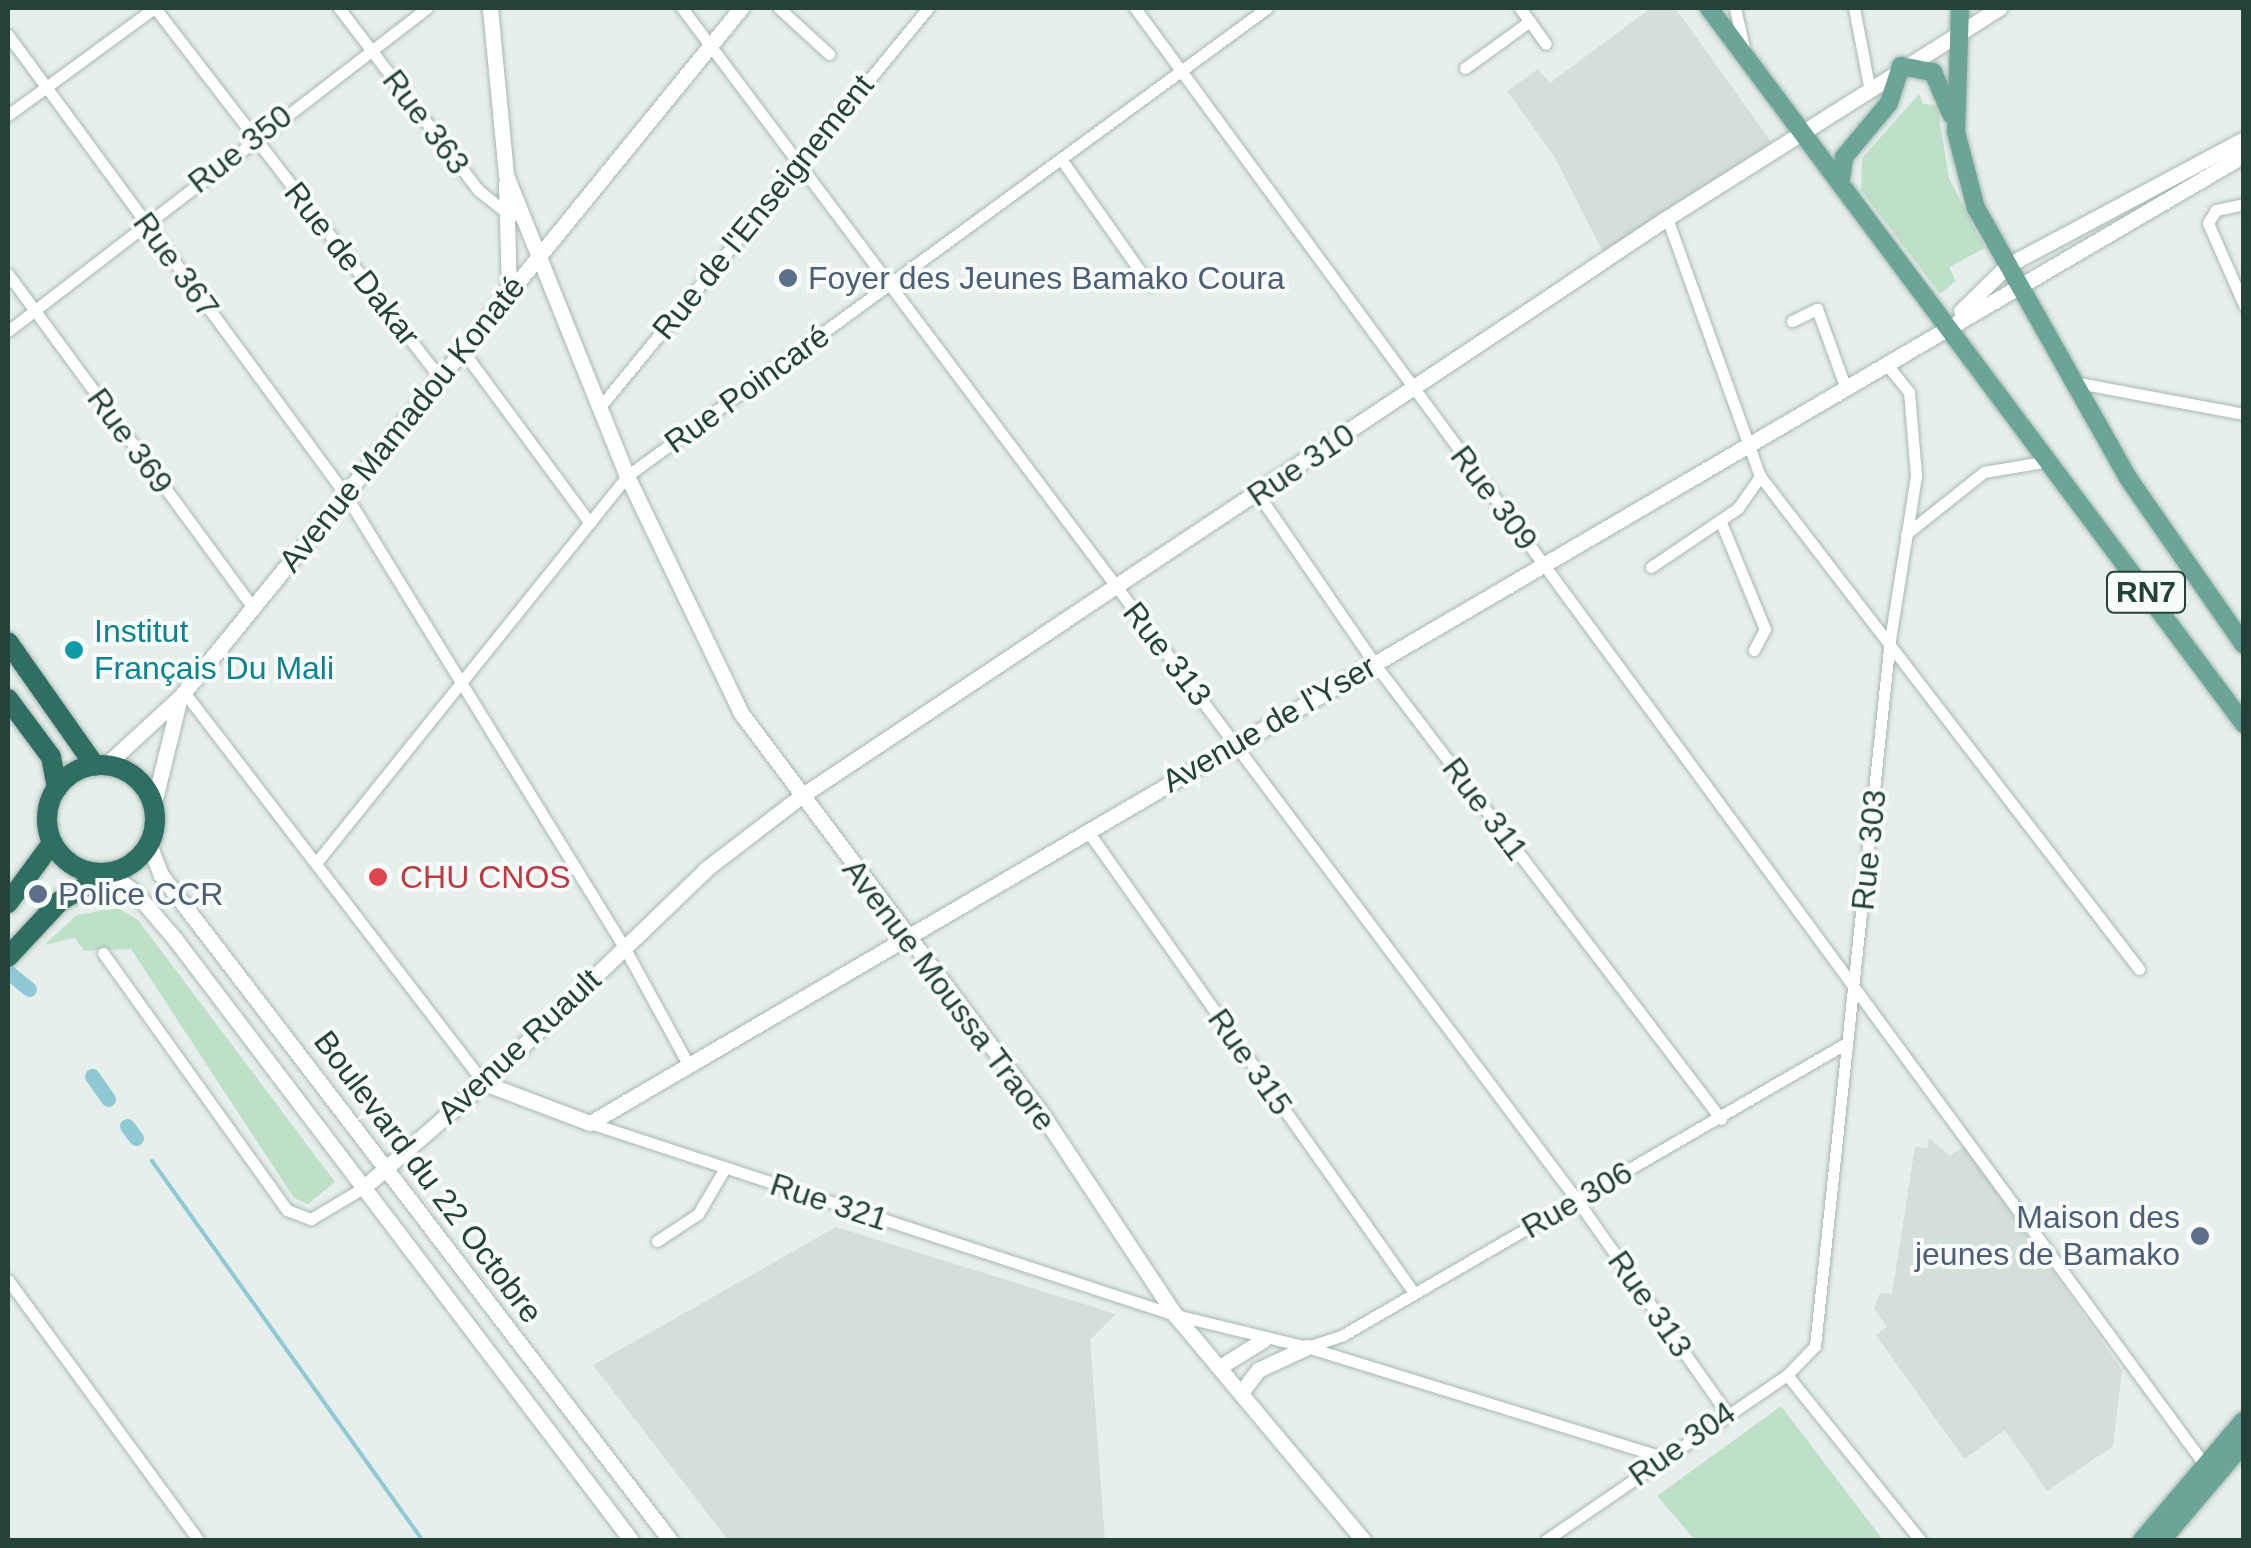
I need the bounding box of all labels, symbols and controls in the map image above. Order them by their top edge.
street label: Rue 363 [374,62,478,182]
street label: Rue de l'Enseignement [644,67,882,347]
street label: Rue 350 [181,97,299,201]
street label: Rue de Dakar [276,174,428,354]
street label: Rue 367 [125,205,227,325]
place label: Foyer des Jeunes Bamako Coura [808,259,1285,297]
marker: Foyer des Jeunes Bamako Coura [777,267,799,289]
street label: Avenue Mamadou Konaté [271,268,533,580]
street label: Rue Poincaré [657,316,837,462]
street label: Rue 369 [79,381,181,501]
street label: Rue 310 [1240,415,1362,515]
street label: Rue 309 [1442,438,1546,558]
road number: RN7 [2104,567,2188,617]
street label: Rue 313 [1115,595,1219,713]
place label: Institut Français Du Mali [94,613,334,688]
marker: Institut Français Du Mali [63,639,85,661]
street label: Avenue de l'Yser [1155,647,1383,801]
street label: Rue 311 [1434,750,1536,868]
street label: Rue 303 [1844,788,1894,912]
street label: Avenue Moussa Traore [834,851,1064,1139]
place label: CHU CNOS [400,858,571,896]
marker: CHU CNOS [365,864,391,890]
place label: Police CCR [58,875,223,913]
marker: Police CCR [27,883,49,905]
street label: Avenue Ruault [429,961,609,1131]
street label: Rue 315 [1200,1001,1300,1123]
street label: Boulevard du 22 Octobre [306,1023,550,1331]
street label: Rue 306 [1515,1153,1639,1247]
street label: Rue 321 [766,1165,892,1239]
place label: Maison des jeunes de Bamako [1915,1199,2180,1274]
marker: Maison des jeunes de Bamako [2189,1225,2211,1247]
street label: Rue 313 [1600,1243,1700,1365]
street label: Rue 304 [1621,1394,1743,1494]

